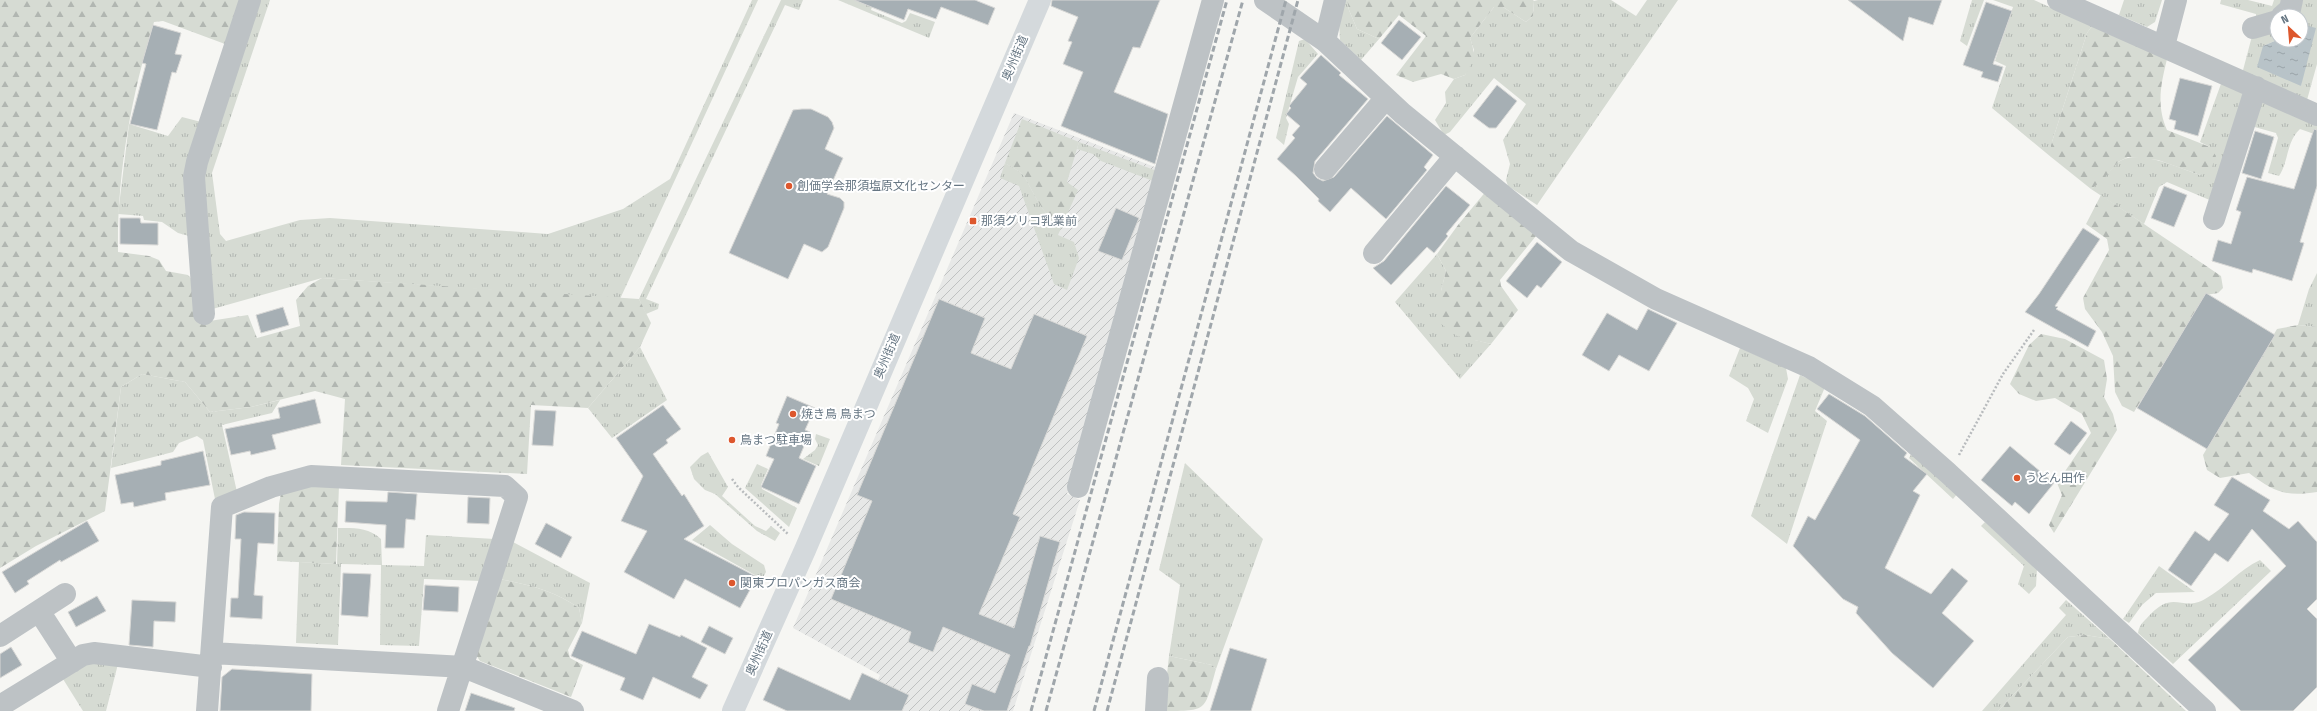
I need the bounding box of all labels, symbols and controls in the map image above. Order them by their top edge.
north arrow [2269,8,2309,48]
text: N [2279,12,2291,27]
street label: 奥州街道 [999,33,1031,83]
place label: 創価学会那須塩原文化センター [797,179,965,193]
marker: 創価学会那須塩原文化センター [784,181,794,191]
place label: 那須グリコ乳業前 [981,214,1077,228]
marker: 那須グリコ乳業前 [968,216,978,226]
street label: 奥州街道 [871,331,903,381]
place label: 焼き鳥 鳥まつ [801,407,876,421]
marker: 焼き鳥 鳥まつ [788,409,798,419]
place label: 鳥まつ駐車場 [740,433,812,447]
marker: 鳥まつ駐車場 [727,435,737,445]
place label: うどん田作 [2025,471,2085,485]
marker: うどん田作 [2012,473,2022,483]
place label: 関東プロパンガス商会 [740,576,861,590]
marker: 関東プロパンガス商会 [727,578,737,588]
street label: 奥州街道 [743,628,775,678]

